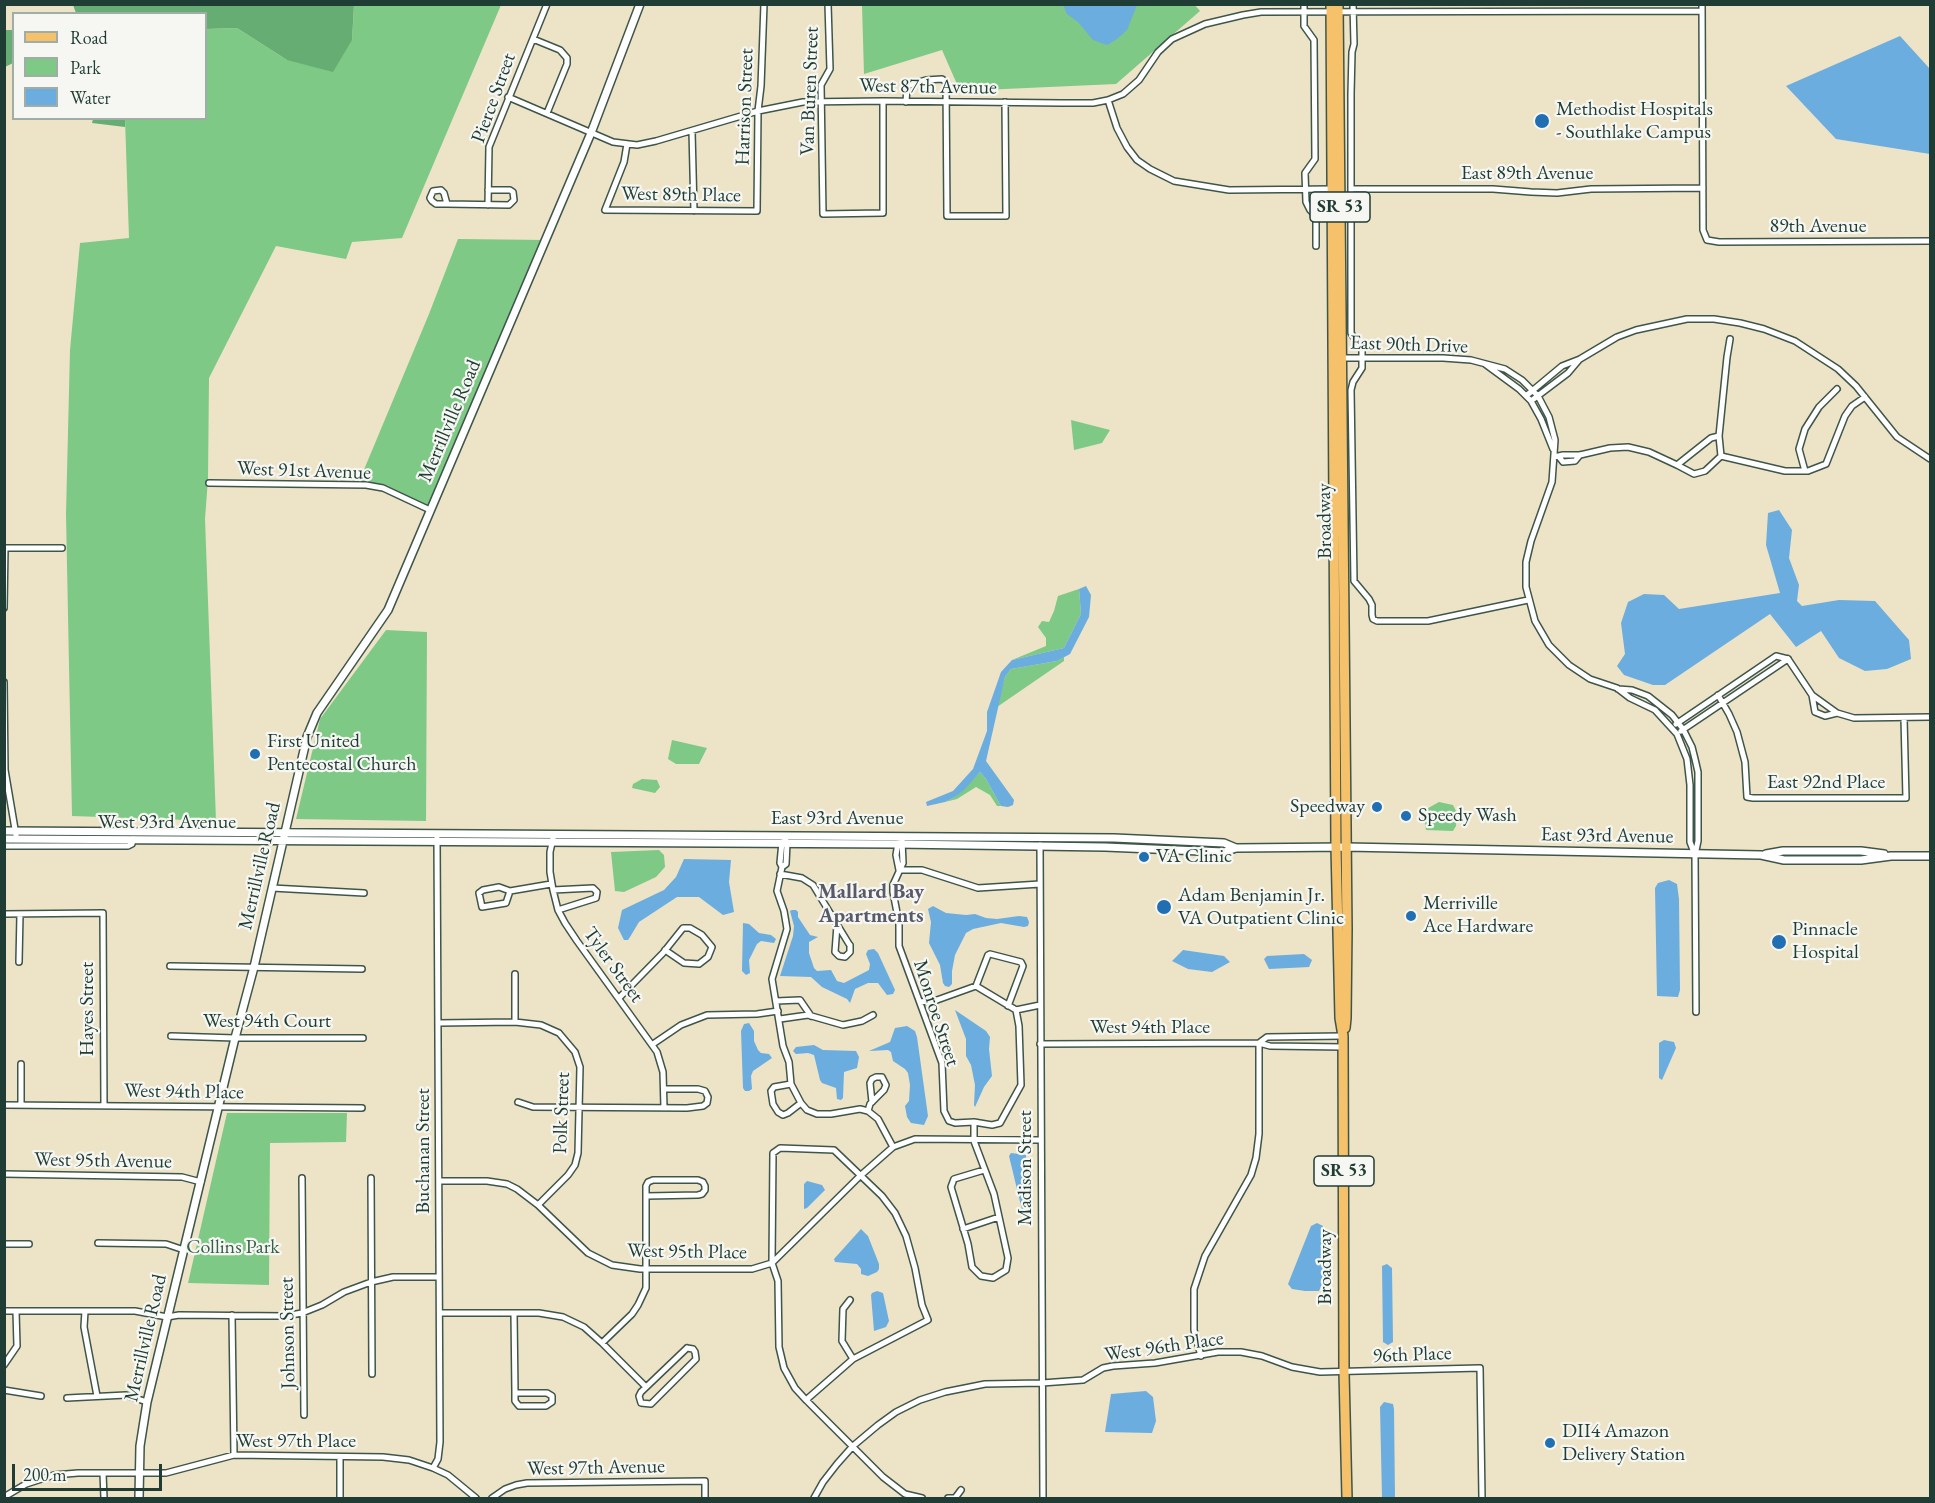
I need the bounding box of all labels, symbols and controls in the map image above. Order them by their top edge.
legend [12,12,207,120]
text: Road [70,26,108,49]
street label: Van Buren Street [796,26,824,156]
street label: Harrison Street [731,48,759,166]
street label: Pierce Street [467,50,521,146]
text: Park [70,56,101,79]
street label: West 87th Avenue [859,74,997,100]
text: Water [70,86,111,109]
place label: Methodist Hospitals - Southlake Campus [1556,98,1713,145]
marker: Methodist Hospitals - Southlake Campus [1533,112,1551,130]
street label: East 89th Avenue [1461,162,1593,186]
street label: West 89th Place [621,182,741,208]
road number: SR 53 [1310,192,1370,222]
street label: 89th Avenue [1769,215,1867,239]
street label: East 90th Drive [1350,331,1468,359]
street label: Merrillville Road [414,356,486,486]
street label: West 91st Avenue [237,457,371,485]
street label: Broadway [1312,483,1338,559]
place label: First United Pentecostal Church [267,730,417,777]
marker: First United Pentecostal Church [248,747,262,761]
street label: East 92nd Place [1767,771,1885,795]
place label: Speedway [1290,795,1365,819]
street label: Merrillville Road [234,800,286,932]
marker: Speedway [1370,800,1384,814]
place label: Speedy Wash [1418,804,1517,828]
street label: East 93rd Avenue [771,807,903,831]
marker: Speedy Wash [1399,809,1413,823]
street label: West 93rd Avenue [98,811,236,835]
street label: East 93rd Avenue [1540,823,1674,849]
place label: VA Clinic [1156,845,1232,869]
marker: VA Clinic [1137,850,1151,864]
district label: Mallard Bay Apartments [818,879,924,929]
place label: Adam Benjamin Jr. VA Outpatient Clinic [1178,884,1344,931]
place label: Merriville Ace Hardware [1423,892,1533,939]
marker: Adam Benjamin Jr. VA Outpatient Clinic [1155,898,1173,916]
marker: Merriville Ace Hardware [1404,909,1418,923]
place label: Pinnacle Hospital [1792,918,1859,965]
street label: Tyler Street [578,923,648,1007]
marker: Pinnacle Hospital [1770,933,1788,951]
street label: Monroe Street [908,957,964,1069]
street label: Hayes Street [76,962,100,1056]
street label: West 94th Court [203,1010,331,1034]
street label: West 94th Place [1090,1016,1210,1040]
street label: Polk Street [549,1072,575,1154]
street label: West 94th Place [124,1079,244,1105]
street label: Buchanan Street [412,1088,436,1214]
street label: Madison Street [1014,1110,1038,1226]
street label: West 95th Avenue [34,1148,172,1174]
road number: SR 53 [1314,1156,1374,1186]
street label: Broadway [1314,1229,1338,1305]
park label: Collins Park [186,1236,280,1260]
street label: West 95th Place [627,1239,747,1265]
street label: Merrillville Road [120,1272,172,1404]
street label: Johnson Street [275,1277,301,1389]
street label: West 96th Place [1103,1327,1225,1367]
street label: 96th Place [1372,1342,1452,1368]
place label: DII4 Amazon Delivery Station [1562,1420,1685,1467]
street label: West 97th Place [236,1430,356,1454]
marker: DII4 Amazon Delivery Station [1543,1436,1557,1450]
scale bar [15,1452,165,1490]
street label: West 97th Avenue [527,1455,665,1481]
text: 200 m [23,1463,67,1486]

